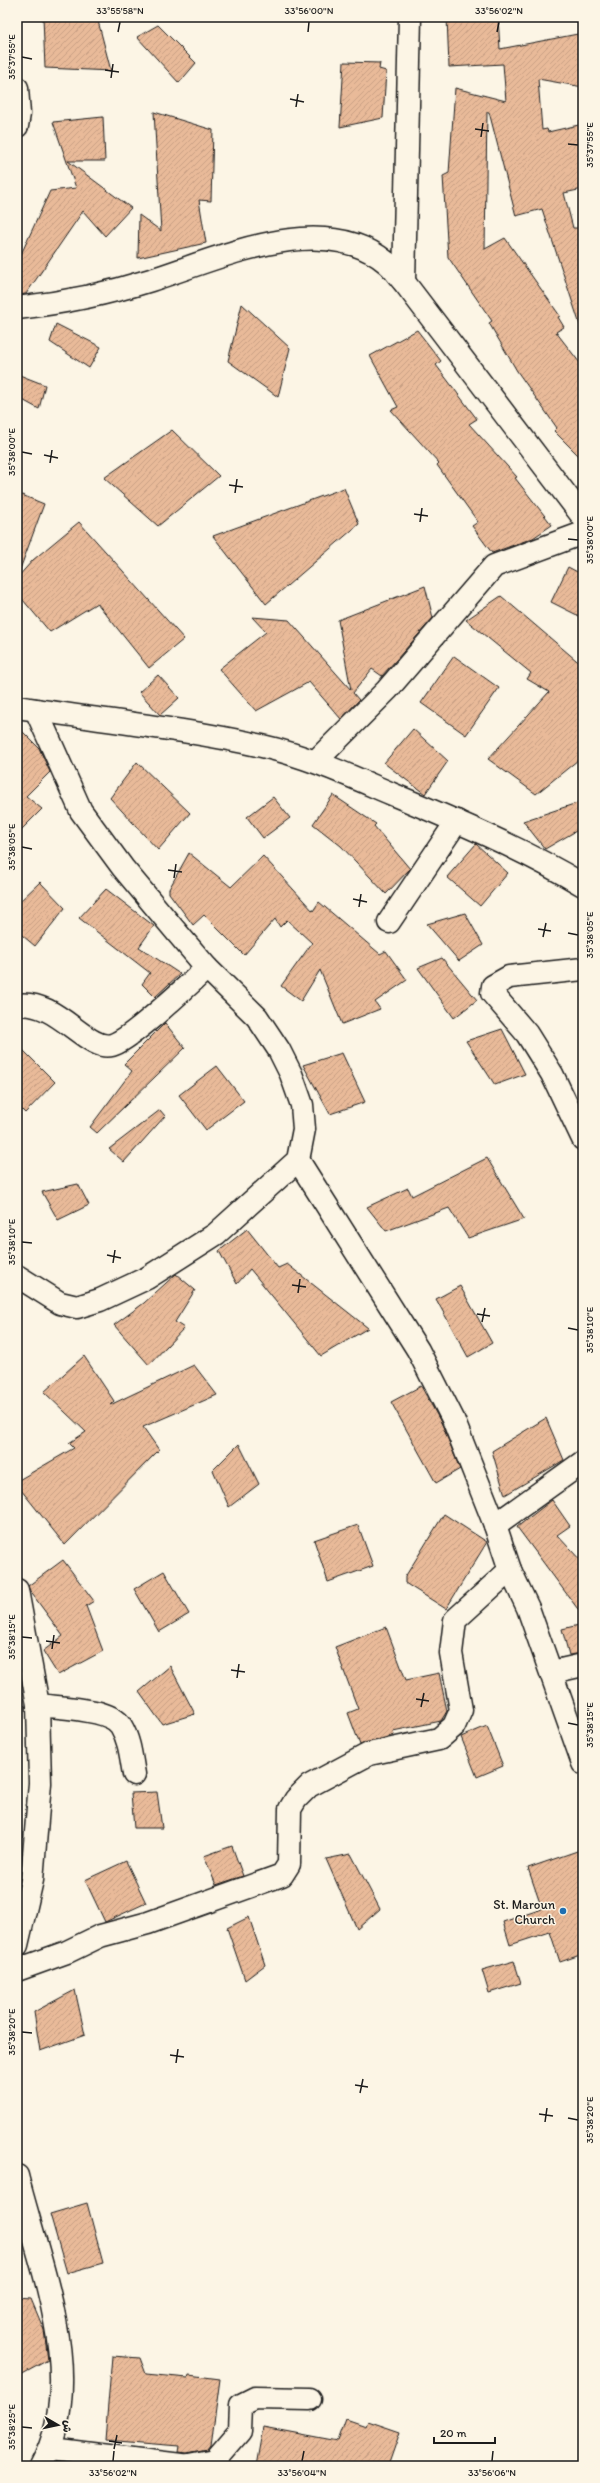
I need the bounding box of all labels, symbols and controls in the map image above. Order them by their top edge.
text: 33°55'58"N [96,4,144,17]
text: 33°56'00"N [285,4,334,17]
text: 33°56'02"N [475,4,523,17]
text: 35°37'55"E [5,34,18,80]
text: 35°37'55"E [583,122,596,168]
text: 35°38'00"E [5,428,18,476]
text: 35°38'00"E [583,516,596,564]
text: 35°38'05"E [5,823,18,871]
text: 35°38'05"E [583,911,596,959]
text: 35°38'10"E [5,1218,18,1265]
text: 35°38'10"E [583,1306,596,1353]
text: 35°38'15"E [5,1614,18,1660]
text: 35°38'15"E [583,1702,596,1748]
place label: St. Maroun Church [493,1897,556,1927]
marker: St. Maroun Church [558,1906,568,1916]
text: 35°38'20"E [5,2008,18,2056]
text: 35°38'20"E [583,2096,596,2144]
text: 35°38'25"E [5,2403,18,2450]
north arrow [38,2405,78,2445]
text: ش [60,2419,75,2433]
scale bar [434,2419,495,2445]
text: 20 m [440,2426,467,2440]
text: 33°56'02"N [89,2466,137,2479]
text: 33°56'04"N [278,2466,327,2479]
text: 33°56'06"N [468,2466,516,2479]

